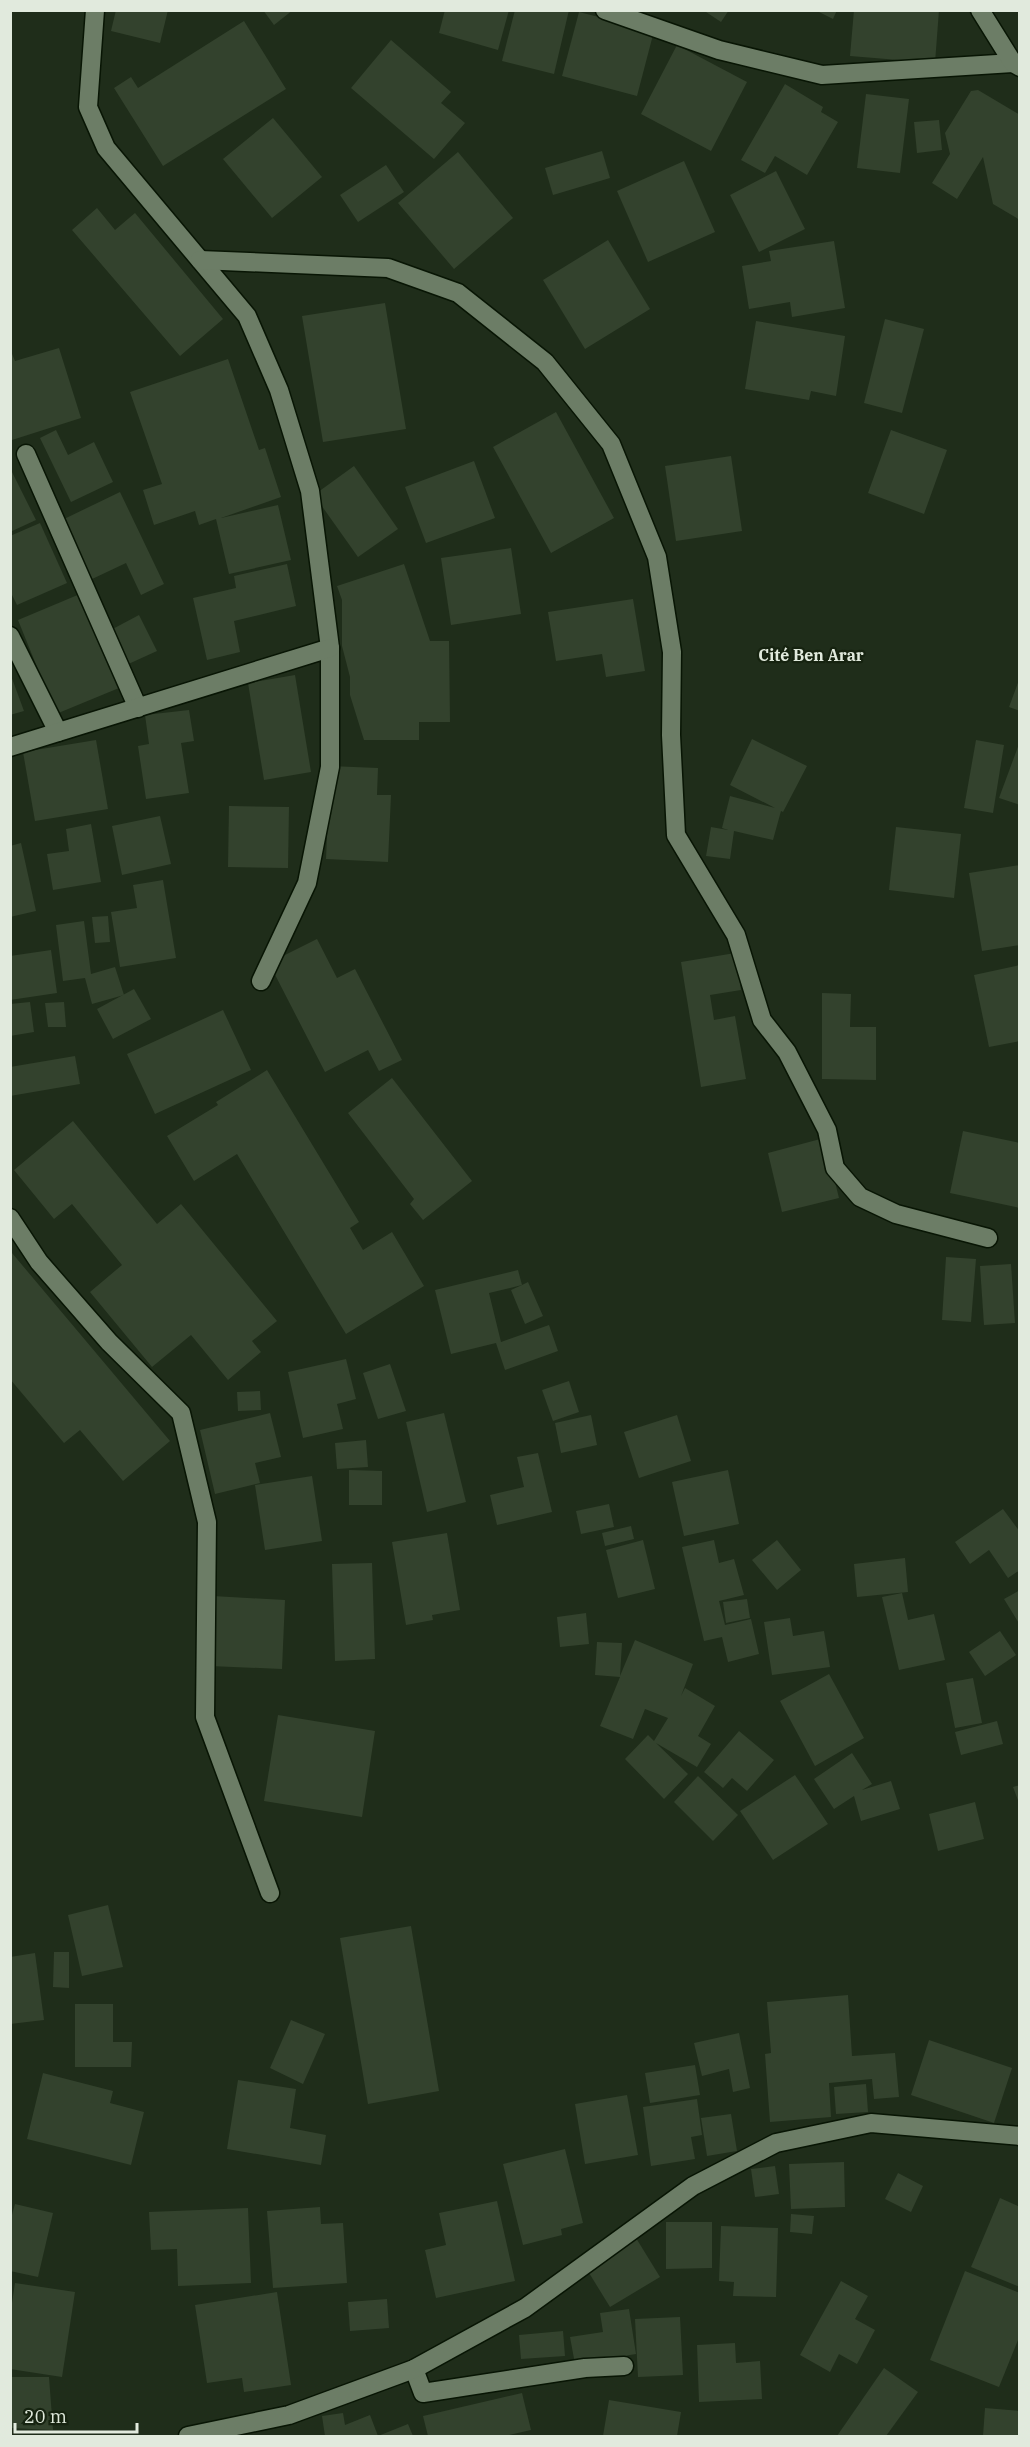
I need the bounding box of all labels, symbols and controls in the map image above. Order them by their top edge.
district label: Cité Ben Arar [758,645,864,665]
scale bar [15,2396,136,2434]
text: 20 m [24,2405,67,2428]

